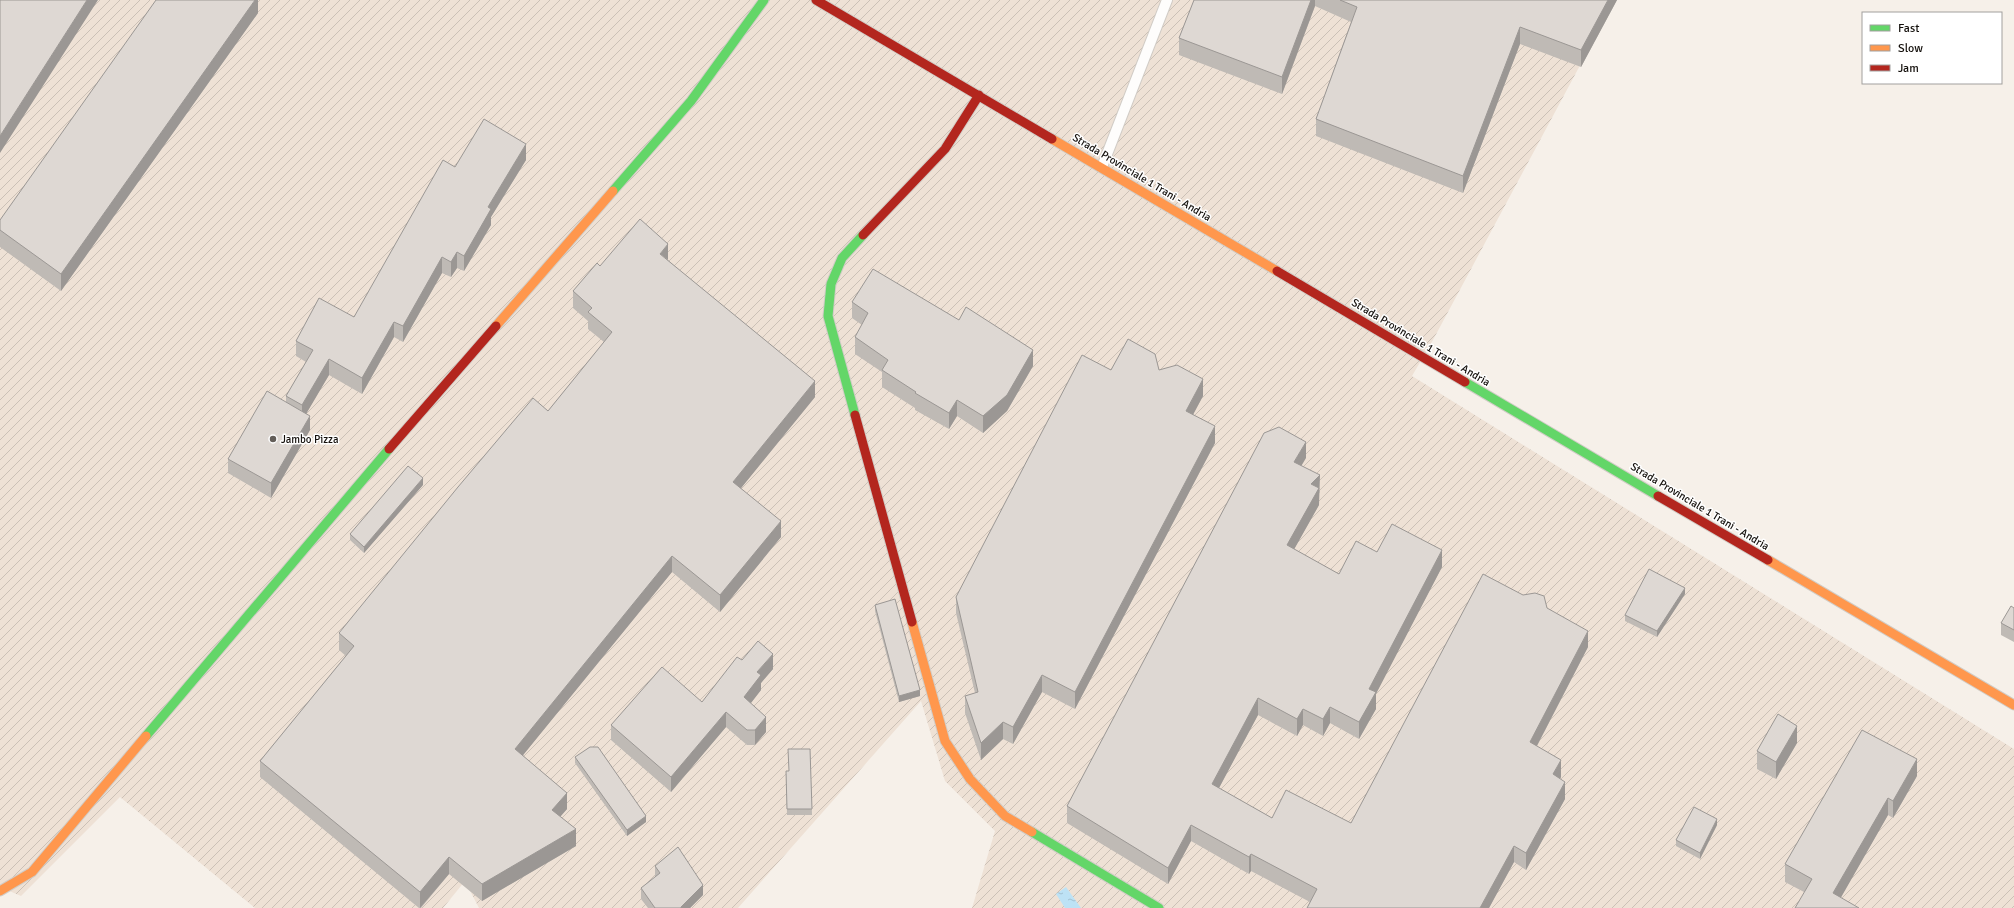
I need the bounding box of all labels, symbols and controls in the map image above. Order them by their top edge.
legend [1862,12,2002,84]
text: Fast [1898,21,1919,36]
text: Slow [1898,41,1923,56]
text: Jam [1898,61,1919,76]
street label: Strada Provinciale 1 Trani - Andria [1070,131,1214,224]
street label: Strada Provinciale 1 Trani - Andria [1349,296,1493,389]
place label: Jambo Pizza [281,433,339,446]
marker: Jambo Pizza [268,434,278,444]
street label: Strada Provinciale 1 Trani - Andria [1628,460,1772,553]

